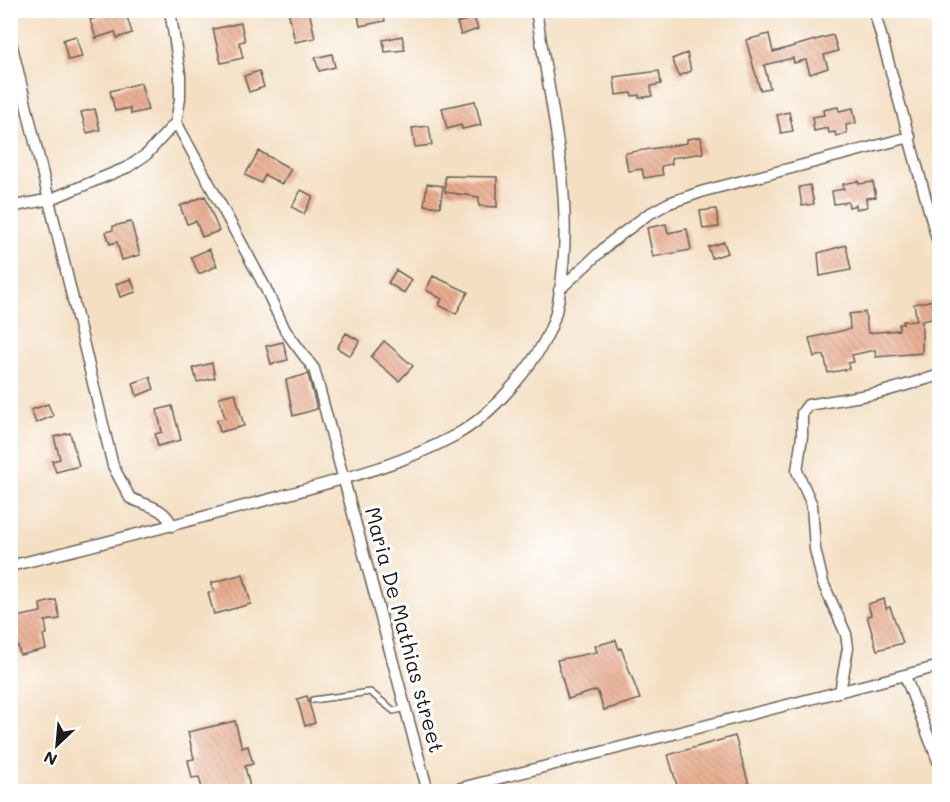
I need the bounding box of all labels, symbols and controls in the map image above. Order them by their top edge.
street label: Maria De Mathias street [360,504,451,755]
north arrow [27,715,87,775]
text: N [40,747,60,771]

